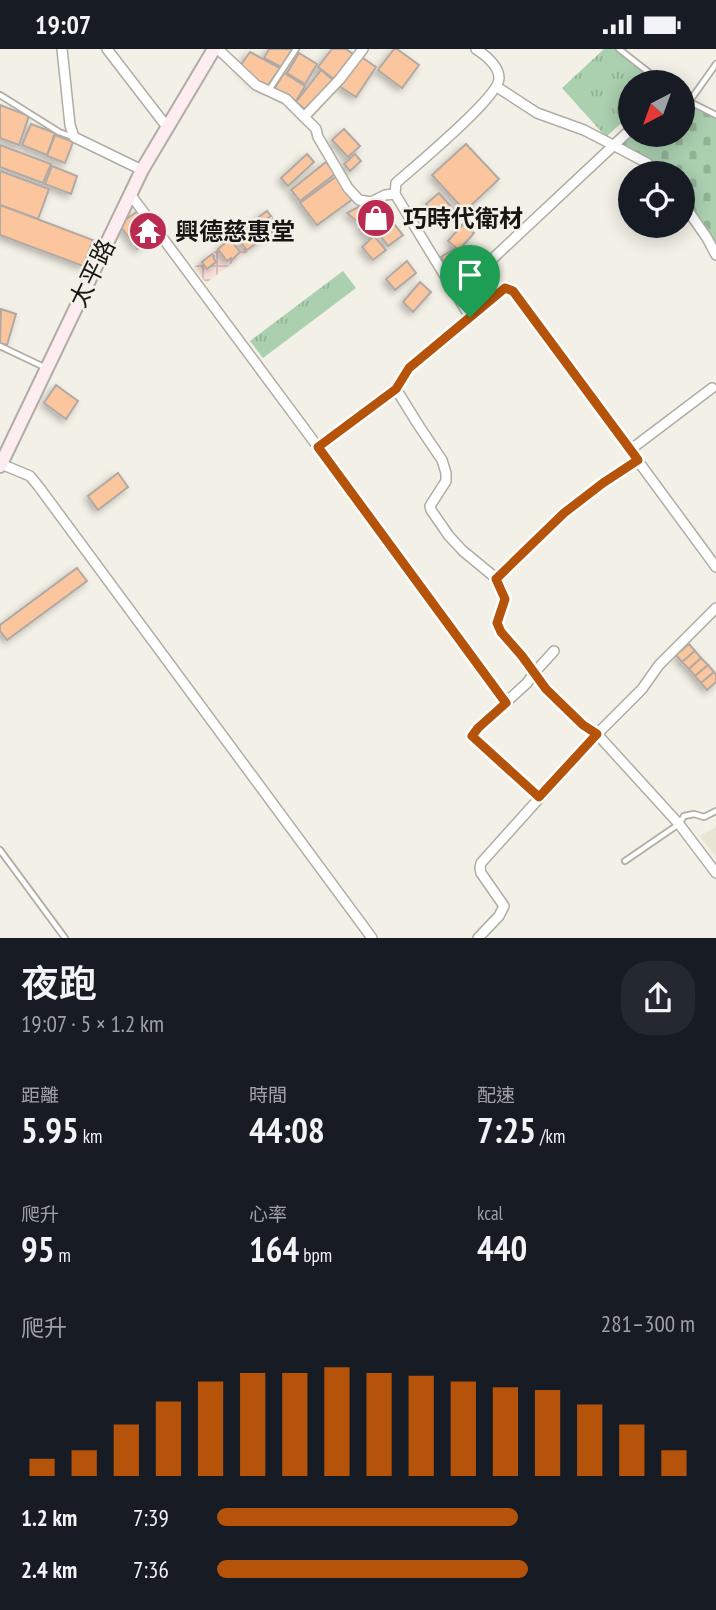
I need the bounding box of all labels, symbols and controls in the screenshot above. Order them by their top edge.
text: 19:07 [35,8,91,41]
north arrow [618,70,695,147]
map controls [618,70,695,238]
button: locate [618,161,695,238]
shop icon: 巧時代衛材 [355,197,397,239]
place label: 巧時代衛材 [403,203,523,234]
temple icon: 興德慈惠堂 [127,210,169,252]
place label: 興德慈惠堂 [175,216,295,247]
street label: 太平路 [62,234,122,312]
pin [440,245,500,317]
icon: arrive [451,256,489,294]
text: 夜跑 [21,958,97,1007]
button: share [621,961,695,1035]
text: 19:07 · 5 × 1.2 km [21,1009,164,1038]
text: 距離 [21,1083,59,1107]
text: 時間 [249,1083,287,1107]
text: 配速 [477,1083,515,1107]
text: 5.95 [21,1107,79,1153]
text: 44:08 [249,1107,325,1153]
text: 7:25 [477,1107,536,1153]
text: km [79,1124,102,1148]
text: /km [536,1124,565,1148]
text: kcal [477,1201,503,1225]
text: 爬升 [21,1202,59,1226]
text: 心率 [249,1202,287,1226]
text: 440 [477,1225,527,1271]
text: 95 [21,1226,54,1272]
text: 164 [249,1226,299,1272]
text: m [54,1243,71,1267]
text: bpm [299,1243,332,1267]
text: 281–300 m [601,1309,695,1338]
text: 爬升 [21,1313,67,1342]
text: 1.2 km [21,1503,77,1532]
text: 7:39 [133,1503,169,1532]
text: 2.4 km [21,1555,77,1584]
text: 7:36 [133,1555,169,1584]

